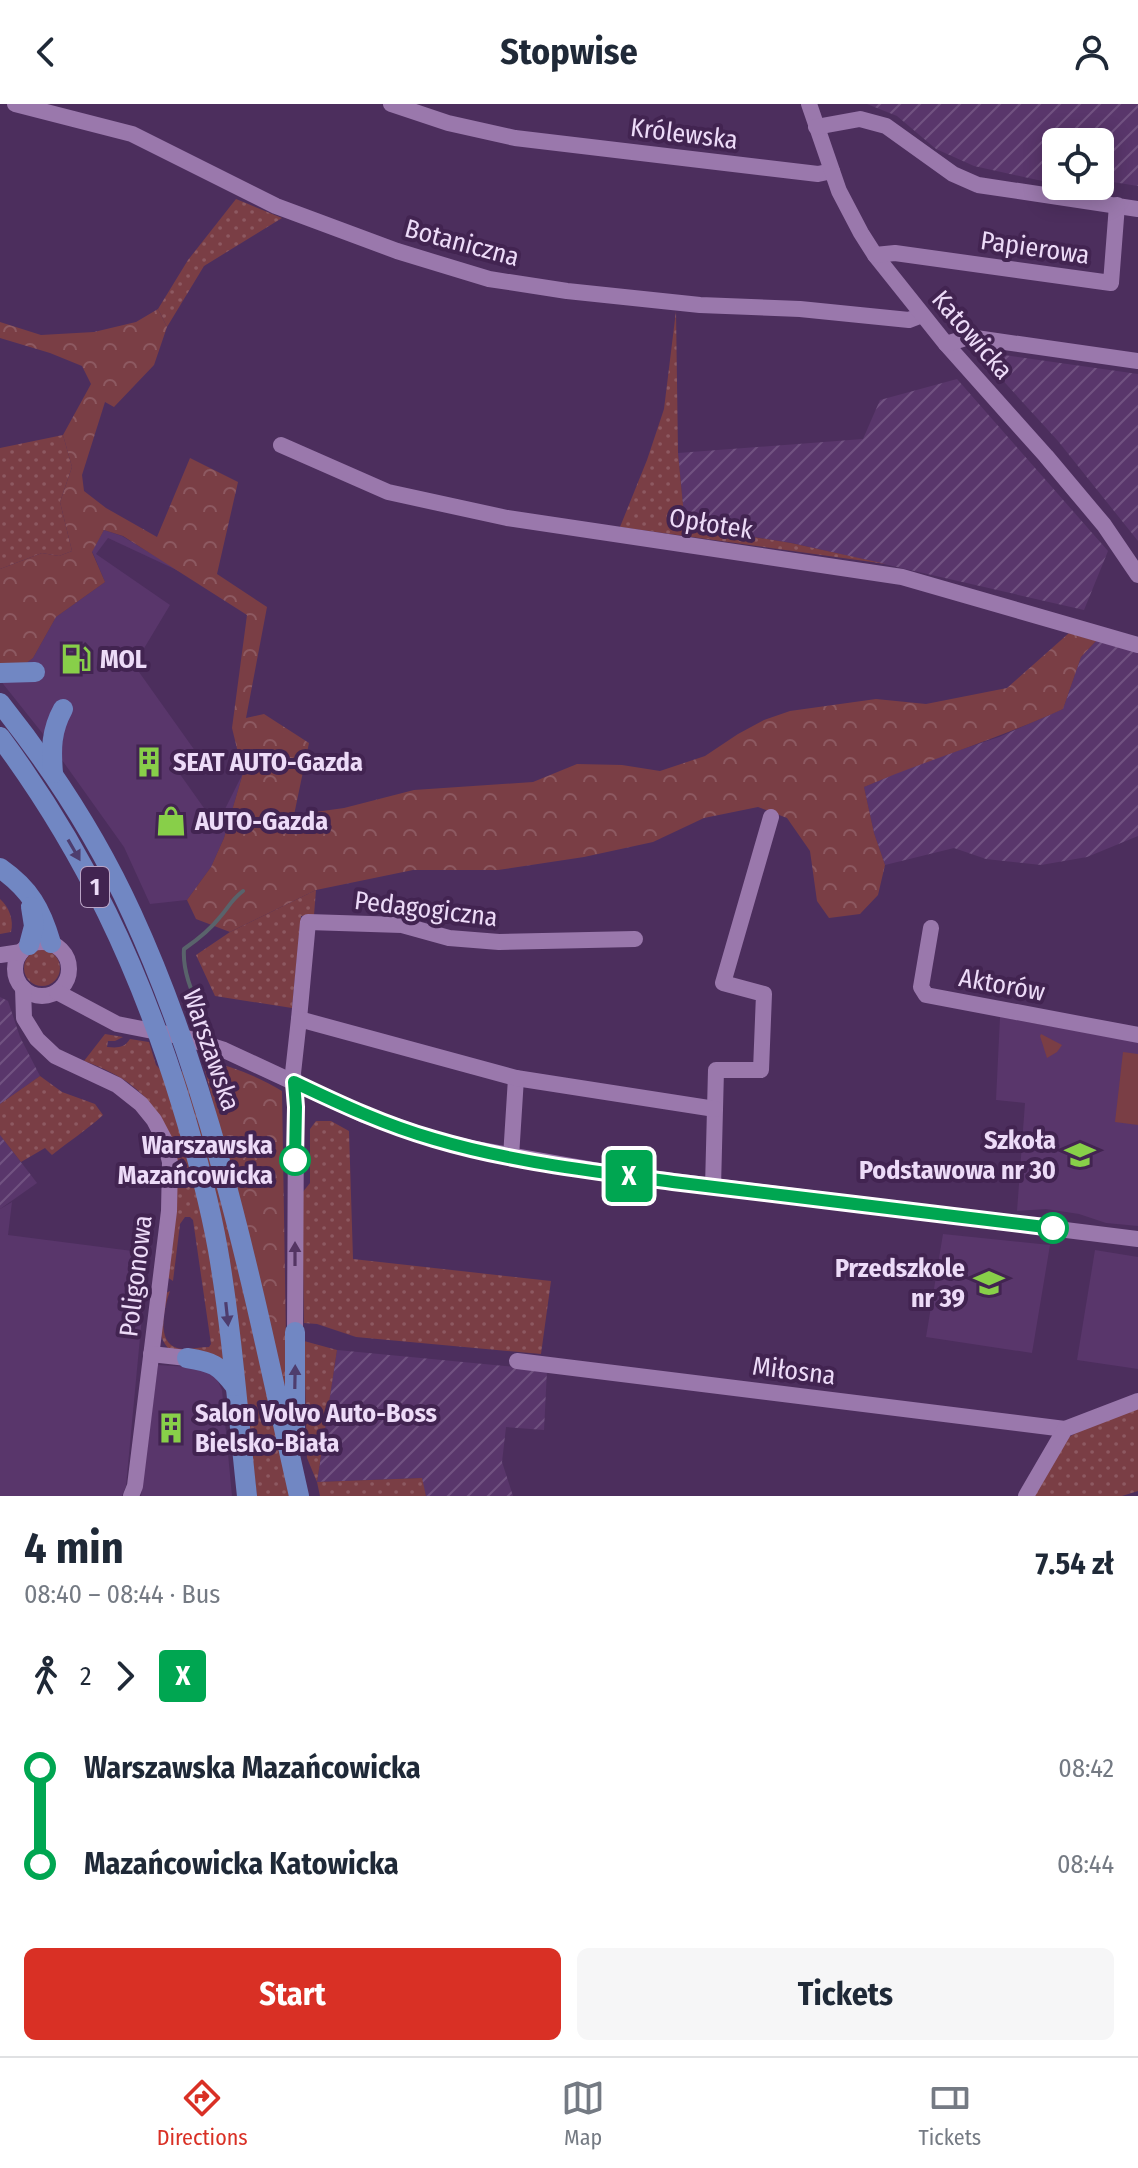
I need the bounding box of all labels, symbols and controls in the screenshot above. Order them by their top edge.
icon: back [24,30,68,74]
text: Stopwise [500,30,638,74]
icon: person [1070,30,1114,74]
street label: Królewska [629,112,739,156]
map controls [1042,128,1114,200]
button: locate [1042,128,1114,200]
street label: Botaniczna [401,213,523,273]
street label: Papierowa [979,225,1091,271]
street label: Katowicka [925,284,1019,386]
street label: Opłotek [667,502,756,546]
fuel station icon: MOL [59,642,93,676]
place label: MOL [100,644,147,675]
building icon: SEAT AUTO-Gazda [132,745,166,779]
place label: SEAT AUTO-Gazda [173,747,363,778]
shop icon: AUTO-Gazda [154,804,188,838]
place label: AUTO-Gazda [194,806,328,837]
one-way arrow [67,839,81,861]
road number: 1 [81,867,109,907]
street label: Pedagogiczna [353,885,499,933]
street label: Aktorów [957,962,1047,1008]
street label: Warszawska [176,985,246,1115]
place label: Szkoła Podstawowa nr 30 [859,1125,1056,1186]
place label: Warszawska Mazańcowicka [118,1130,273,1191]
school or university icon: Szkoła Podstawowa nr 30 [1063,1138,1097,1172]
marker: Warszawska Mazańcowicka [280,1145,310,1175]
line badge: X [603,1150,655,1202]
text: X [622,1159,636,1192]
street label: Poligonowa [113,1213,159,1339]
unlabelled marker [1038,1213,1068,1243]
one-way arrow [289,1241,301,1266]
place label: Przedszkole nr 39 [835,1253,965,1314]
school or university icon: Przedszkole nr 39 [972,1266,1006,1300]
one-way arrow [221,1301,234,1326]
street label: Miłosna [751,1351,837,1391]
one-way arrow [289,1364,301,1389]
place label: Salon Volvo Auto-Boss Bielsko-Biała [195,1398,437,1459]
building icon: Salon Volvo Auto-Boss Bielsko-Biała [154,1411,188,1445]
text: 4 min [24,1522,124,1575]
text: 7.54 zł [1036,1546,1114,1582]
text: 08:40 – 08:44 · Bus [24,1579,220,1610]
icon: walk [24,1654,68,1698]
icon: forward [103,1654,147,1698]
text: X [175,1659,190,1692]
text: 2 [80,1661,91,1692]
text: Warszawska Mazańcowicka [84,1750,421,1786]
text: 08:42 [1058,1753,1114,1784]
text: Mazańcowicka Katowicka [84,1846,399,1882]
text: 08:44 [1057,1849,1114,1880]
button: Start [24,1948,561,2040]
button: Tickets [577,1948,1114,2040]
tab: Directions [157,2076,248,2151]
tab: Map [561,2076,605,2151]
tab: Tickets [919,2076,981,2151]

